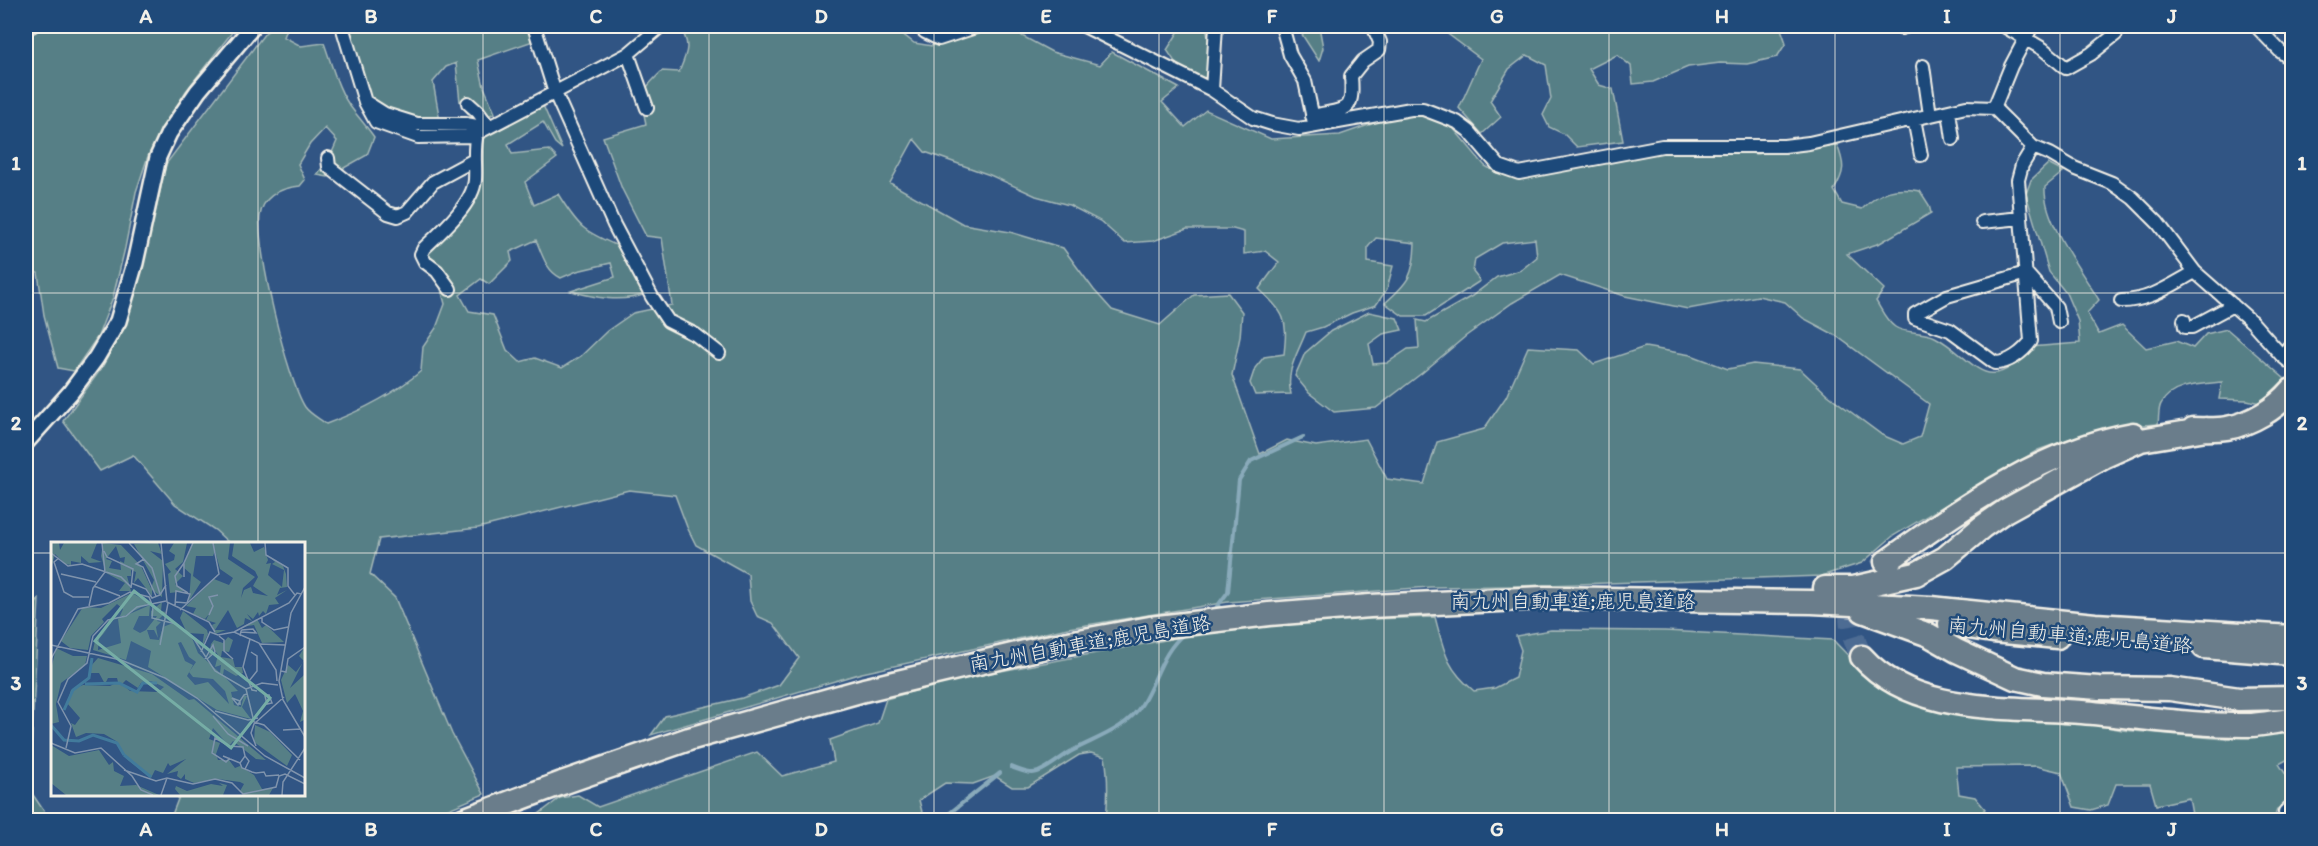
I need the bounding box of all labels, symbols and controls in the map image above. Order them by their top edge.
text: A [139,4,153,28]
text: B [365,4,378,28]
text: C [590,4,603,28]
text: D [814,4,828,28]
text: E [1040,4,1052,28]
text: F [1267,4,1278,28]
text: G [1490,4,1504,28]
text: H [1715,4,1729,28]
text: I [1943,4,1951,28]
text: J [2166,4,2177,28]
text: 1 [11,151,21,175]
text: 1 [2297,151,2307,175]
text: 2 [11,411,22,435]
text: 2 [2297,411,2308,435]
inset map [51,542,304,795]
street label: 南九州自動車道;鹿児島道路 [1451,589,1696,613]
street label: 南九州自動車道;鹿児島道路 [967,610,1213,676]
street label: 南九州自動車道;鹿児島道路 [1947,612,2193,658]
text: 3 [11,671,22,695]
text: 3 [2297,671,2308,695]
text: A [139,817,153,841]
text: B [365,817,378,841]
text: C [590,817,603,841]
text: D [814,817,828,841]
text: E [1040,817,1052,841]
text: F [1267,817,1278,841]
text: G [1490,817,1504,841]
text: H [1715,817,1729,841]
text: I [1943,817,1951,841]
text: J [2166,817,2177,841]

